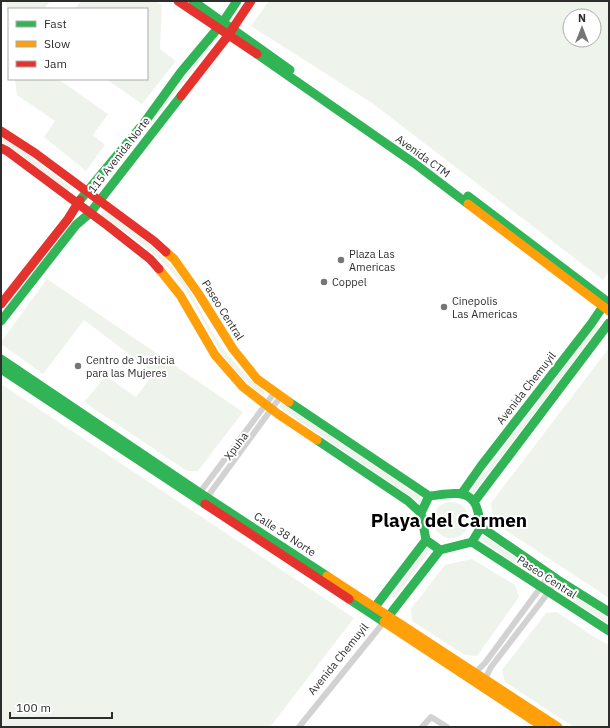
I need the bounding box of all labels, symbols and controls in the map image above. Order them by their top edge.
legend [8,8,148,80]
north arrow [562,8,602,48]
text: N [578,11,586,25]
text: Fast [44,16,67,31]
text: Slow [44,36,70,51]
text: Jam [44,56,67,71]
street label: 115 Avenida Norte [85,114,153,196]
street label: Avenida CTM [393,131,453,181]
place label: Plaza Las Americas [349,247,395,274]
marker: Plaza Las Americas [336,255,346,265]
place label: Coppel [332,275,367,289]
street label: Paseo Central [199,277,247,343]
marker: Coppel [319,277,329,287]
place label: Cinepolis Las Americas [452,294,518,321]
marker: Cinepolis Las Americas [439,302,449,312]
street label: Avenida Chemuyil [493,349,559,427]
place label: Centro de Justicia para las Mujeres [86,353,175,380]
marker: Centro de Justicia para las Mujeres [73,361,83,371]
street label: Xpuha [221,429,251,463]
district label: Playa del Carmen [371,508,527,532]
street label: Calle 38 Norte [251,509,319,559]
street label: Paseo Central [514,552,580,602]
street label: Avenida Chemuyil [305,620,371,698]
scale bar [10,694,112,720]
text: 100 m [16,700,51,715]

